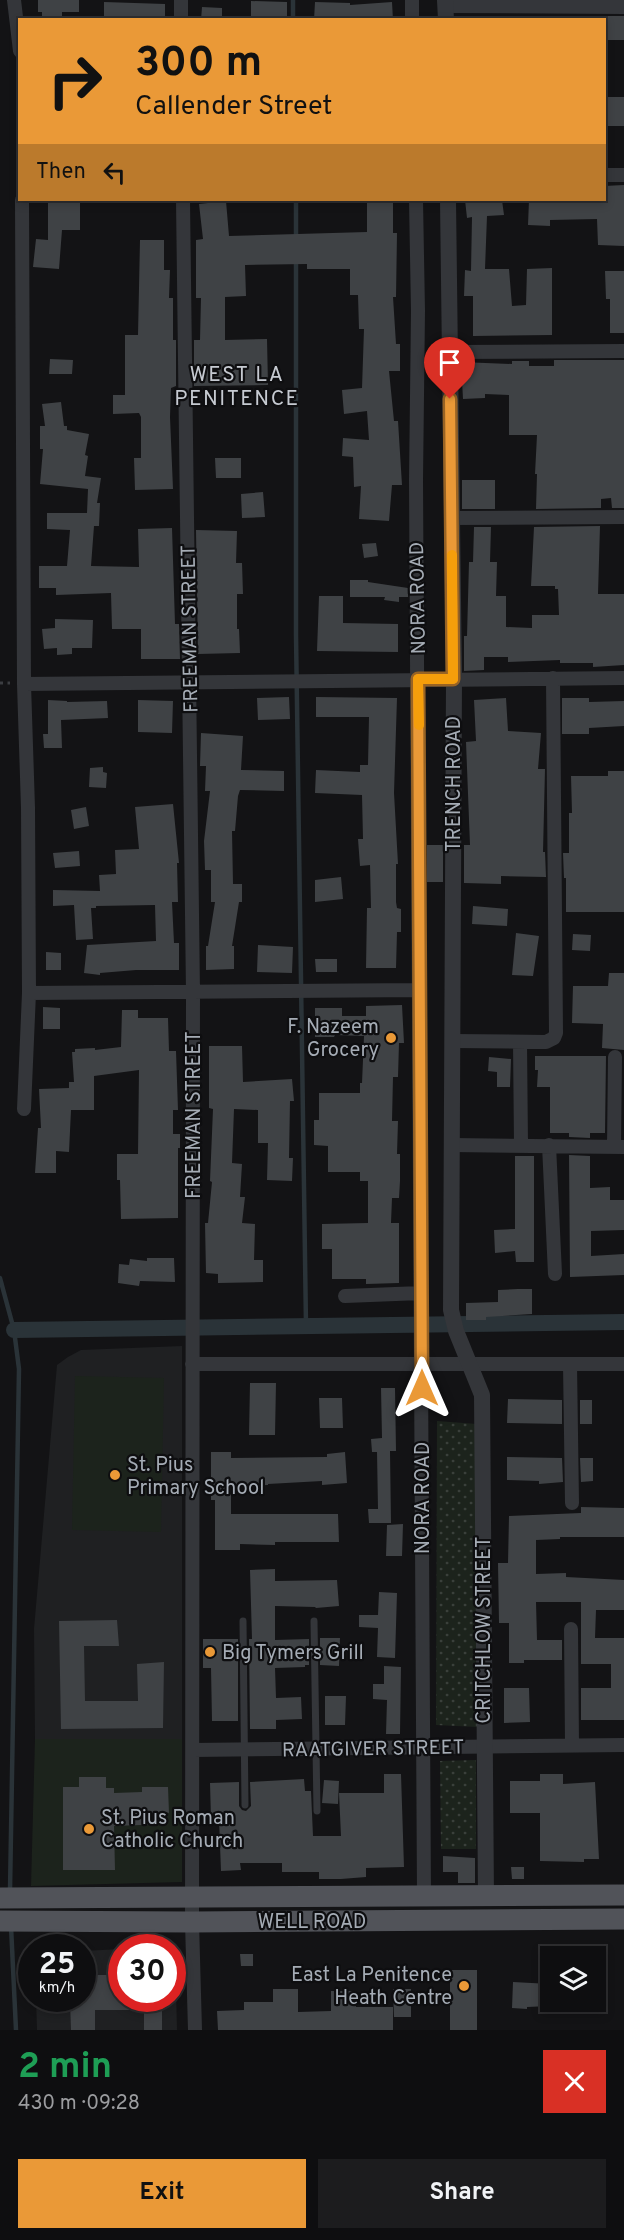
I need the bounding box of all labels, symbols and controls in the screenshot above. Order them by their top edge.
text: 300 m [135,38,262,91]
icon: right [36,42,114,120]
text: Callender Street [135,90,332,124]
icon: left [98,156,131,189]
text: Then [36,159,86,186]
pin [424,337,475,399]
icon: arrive [433,346,466,379]
district label: WEST LA PENITENCE [174,362,300,413]
street label: NORA ROAD [405,541,433,655]
street label: FREEMAN STREET [177,545,205,713]
street label: TRENCH ROAD [442,716,468,852]
place label: F. Nazeem Grocery [287,1015,379,1064]
street label: FREEMAN STREET [182,1031,208,1199]
marker: F. Nazeem Grocery [384,1031,398,1045]
position arrow [390,1356,454,1420]
street label: NORA ROAD [411,1442,437,1554]
place label: St. Pius Primary School [127,1453,264,1502]
marker: St. Pius Primary School [108,1468,122,1482]
street label: CRITCHLOW STREET [472,1536,498,1724]
place label: Big Tymers Grill [222,1641,364,1667]
marker: Big Tymers Grill [203,1645,217,1659]
street label: RAATGIVER STREET [282,1735,464,1765]
place label: St. Pius Roman Catholic Church [101,1806,243,1855]
marker: St. Pius Roman Catholic Church [82,1822,96,1836]
street label: WELL ROAD [258,1910,366,1936]
speed limit sign: 30 [108,1934,186,2012]
map controls [540,1946,606,2012]
button: layers [540,1946,606,2012]
text: 25 [39,1947,75,1984]
place label: East La Penitence Heath Centre [291,1963,452,2012]
text: km/h [39,1979,75,1998]
marker: East La Penitence Heath Centre [457,1979,471,1993]
text: 2 min [18,2045,112,2091]
button: close [543,2050,606,2113]
text: 430 m · 09:28 [18,2091,140,2117]
button: Exit [18,2159,306,2228]
button: Share [318,2159,606,2228]

